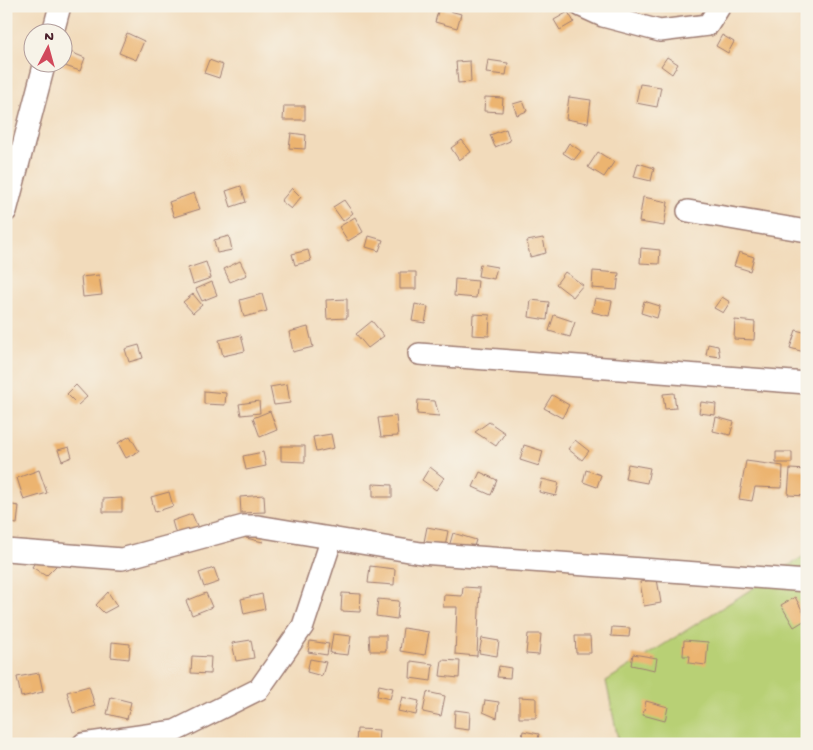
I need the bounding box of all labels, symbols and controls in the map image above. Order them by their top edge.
north arrow [22,22,72,72]
text: N [44,29,55,46]

